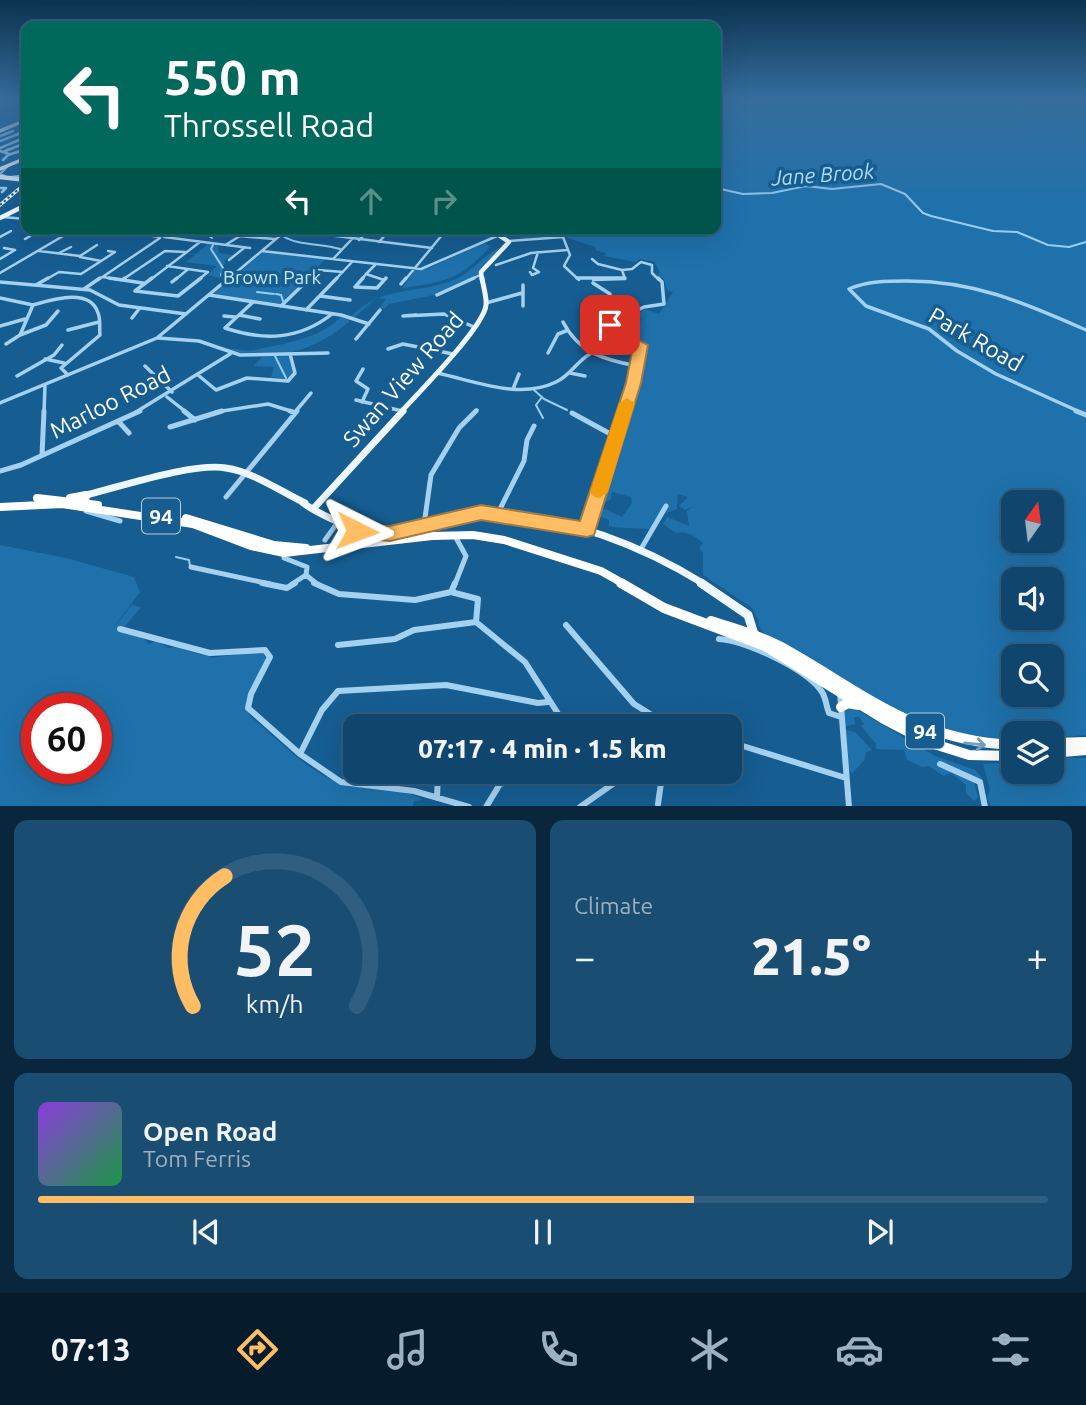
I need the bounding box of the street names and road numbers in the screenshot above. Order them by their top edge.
street label: Park Road [925,302,1027,376]
street label: Swan View Road [338,307,468,451]
street label: Marloo Road [46,361,174,443]
road number: 94 [142,498,180,534]
road number: 94 [906,714,944,748]

